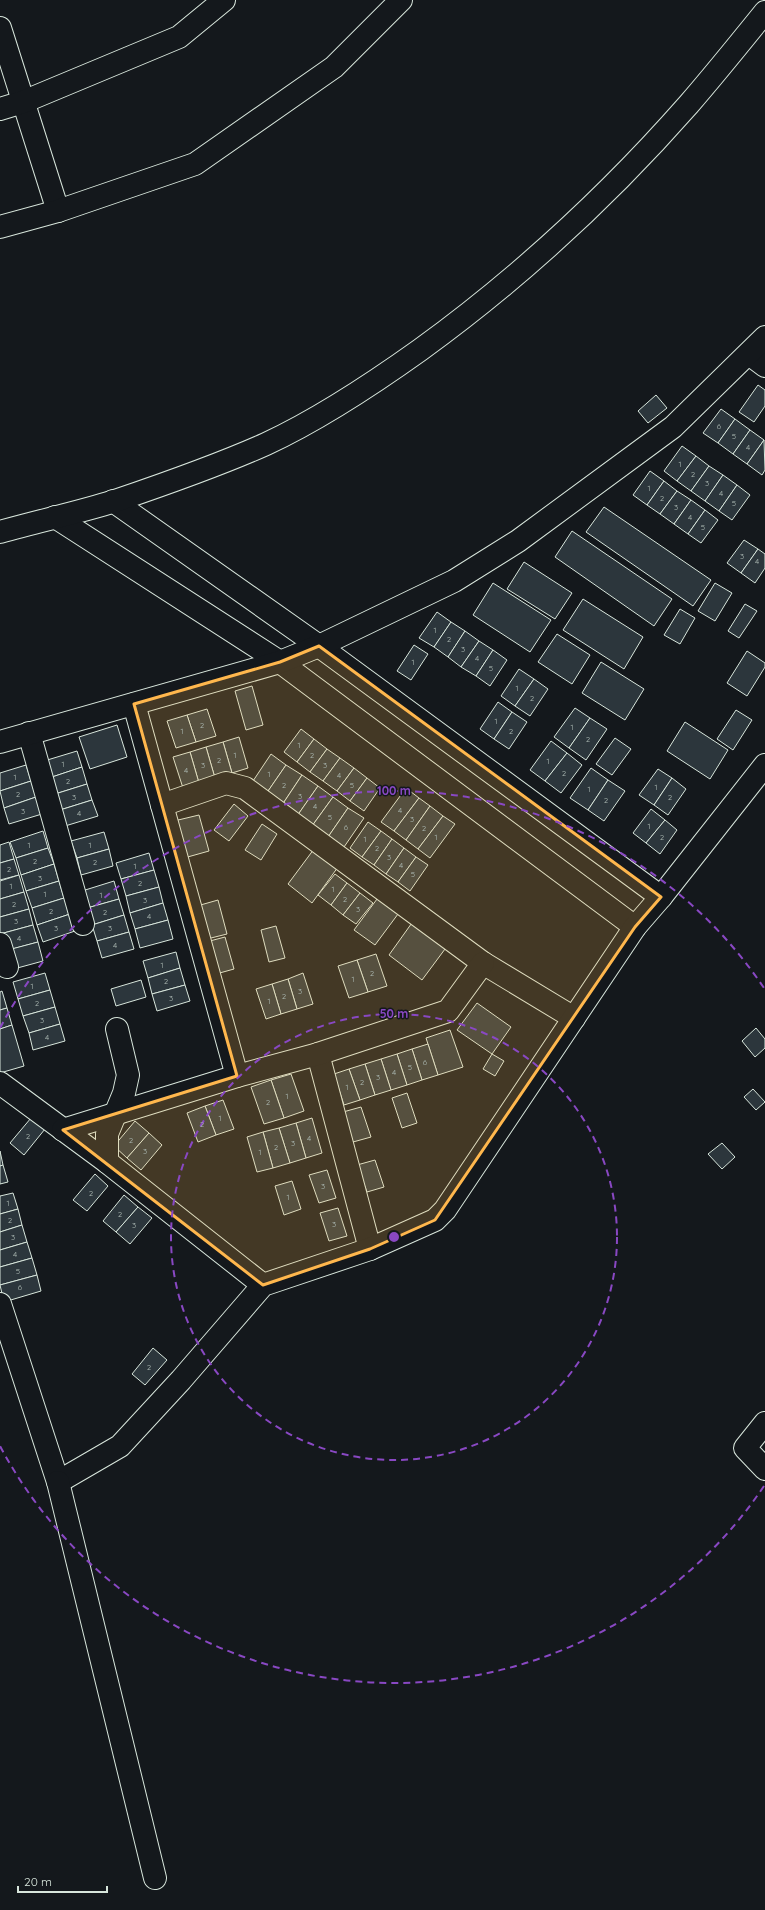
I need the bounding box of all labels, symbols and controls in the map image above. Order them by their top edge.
house number: 6 [717,421,722,431]
house number: 5 [732,431,736,441]
house number: 4 [746,442,750,452]
house number: 1 [679,459,682,469]
house number: 2 [691,469,696,479]
house number: 3 [705,478,709,488]
house number: 1 [648,483,651,493]
house number: 4 [719,488,723,498]
house number: 2 [660,493,665,503]
house number: 5 [732,498,736,508]
house number: 3 [674,502,678,512]
house number: 4 [688,512,692,522]
house number: 5 [701,522,705,532]
house number: 3 [740,551,744,561]
house number: 4 [755,556,759,566]
house number: 1 [434,625,437,635]
house number: 2 [447,634,452,644]
house number: 3 [461,644,465,654]
house number: 4 [475,653,479,663]
house number: 1 [412,657,415,667]
house number: 5 [489,663,493,673]
house number: 1 [516,683,519,693]
house number: 2 [530,693,535,703]
house number: 1 [495,716,498,726]
house number: 2 [200,720,205,730]
house number: 1 [571,722,574,732]
house number: 1 [181,726,184,736]
house number: 2 [509,726,514,736]
house number: 2 [586,734,591,744]
house number: 1 [298,740,301,750]
house number: 1 [234,750,237,760]
house number: 2 [310,750,315,760]
house number: 2 [217,755,222,765]
house number: 1 [547,756,550,766]
house number: 1 [62,759,65,769]
house number: 3 [201,760,205,770]
house number: 3 [323,760,327,770]
house number: 4 [184,765,188,775]
house number: 2 [562,768,567,778]
house number: 1 [268,769,271,779]
house number: 4 [337,770,341,780]
house number: 1 [14,772,17,782]
house number: 2 [66,776,71,786]
house number: 2 [282,780,287,790]
house number: 5 [350,780,354,790]
house number: 1 [655,782,658,792]
text: 100 m [377,783,411,798]
house number: 1 [588,784,591,794]
house number: 2 [16,789,21,799]
house number: 3 [298,791,302,801]
house number: 3 [72,792,76,802]
house number: 2 [668,792,673,802]
house number: 2 [604,795,609,805]
house number: 4 [313,801,317,811]
house number: 4 [398,805,402,815]
house number: 3 [21,806,25,816]
house number: 4 [77,808,81,818]
house number: 5 [328,812,332,822]
house number: 3 [410,814,414,824]
house number: 1 [648,821,651,831]
house number: 6 [344,822,349,832]
house number: 2 [422,823,427,833]
house number: 1 [435,832,438,842]
house number: 2 [660,832,665,842]
house number: 1 [364,834,367,844]
house number: 1 [28,840,31,850]
house number: 1 [89,840,92,850]
house number: 2 [375,843,380,853]
house number: 3 [387,852,391,862]
house number: 2 [33,856,38,866]
house number: 2 [93,857,98,867]
house number: 4 [399,860,403,870]
house number: 1 [134,861,137,871]
house number: 2 [7,864,12,874]
house number: 5 [411,869,415,879]
house number: 3 [38,873,42,883]
house number: 2 [138,878,143,888]
house number: 1 [10,881,13,891]
house number: 1 [332,884,335,894]
house number: 1 [44,889,47,899]
house number: 1 [100,890,103,900]
house number: 2 [343,894,348,904]
house number: 3 [143,895,147,905]
house number: 2 [12,899,17,909]
house number: 3 [356,904,360,914]
house number: 2 [49,906,54,916]
house number: 2 [103,907,108,917]
house number: 4 [147,911,151,921]
house number: 3 [14,916,18,926]
house number: 3 [54,923,58,933]
house number: 3 [108,923,112,933]
house number: 4 [17,933,21,943]
house number: 4 [113,940,117,950]
house number: 1 [161,960,164,970]
house number: 2 [370,968,375,978]
house number: 1 [352,974,355,984]
house number: 2 [164,976,169,986]
house number: 1 [31,981,34,991]
house number: 3 [298,986,302,996]
house number: 2 [282,991,287,1001]
house number: 3 [169,993,173,1003]
house number: 1 [268,996,271,1006]
house number: 2 [35,998,40,1008]
text: 50 m [380,1006,408,1021]
house number: 3 [40,1015,44,1025]
house number: 4 [45,1032,49,1042]
house number: 6 [423,1057,428,1067]
house number: 5 [408,1062,412,1072]
house number: 4 [392,1067,396,1077]
house number: 3 [376,1072,380,1082]
house number: 2 [360,1077,365,1087]
house number: 1 [346,1082,349,1092]
house number: 1 [286,1091,289,1101]
house number: 2 [266,1097,271,1107]
house number: 1 [219,1113,222,1123]
house number: 2 [200,1119,205,1129]
house number: 2 [26,1131,31,1141]
house number: 4 [307,1133,311,1143]
house number: 2 [129,1135,134,1145]
house number: 3 [291,1138,295,1148]
house number: 2 [274,1142,279,1152]
house number: 3 [143,1146,147,1156]
house number: 1 [259,1147,262,1157]
house number: 3 [321,1181,325,1191]
house number: 2 [89,1188,94,1198]
house number: 1 [287,1192,290,1202]
house number: 1 [7,1198,10,1208]
house number: 2 [118,1209,123,1219]
house number: 2 [8,1215,13,1225]
house number: 3 [332,1219,336,1229]
house number: 3 [132,1220,136,1230]
centre of rings [387,1230,401,1244]
house number: 3 [11,1232,15,1242]
house number: 4 [13,1249,17,1259]
house number: 5 [16,1266,20,1276]
house number: 6 [18,1282,23,1292]
house number: 2 [147,1362,152,1372]
scale bar [18,1868,107,1894]
text: 20 m [24,1874,52,1889]

